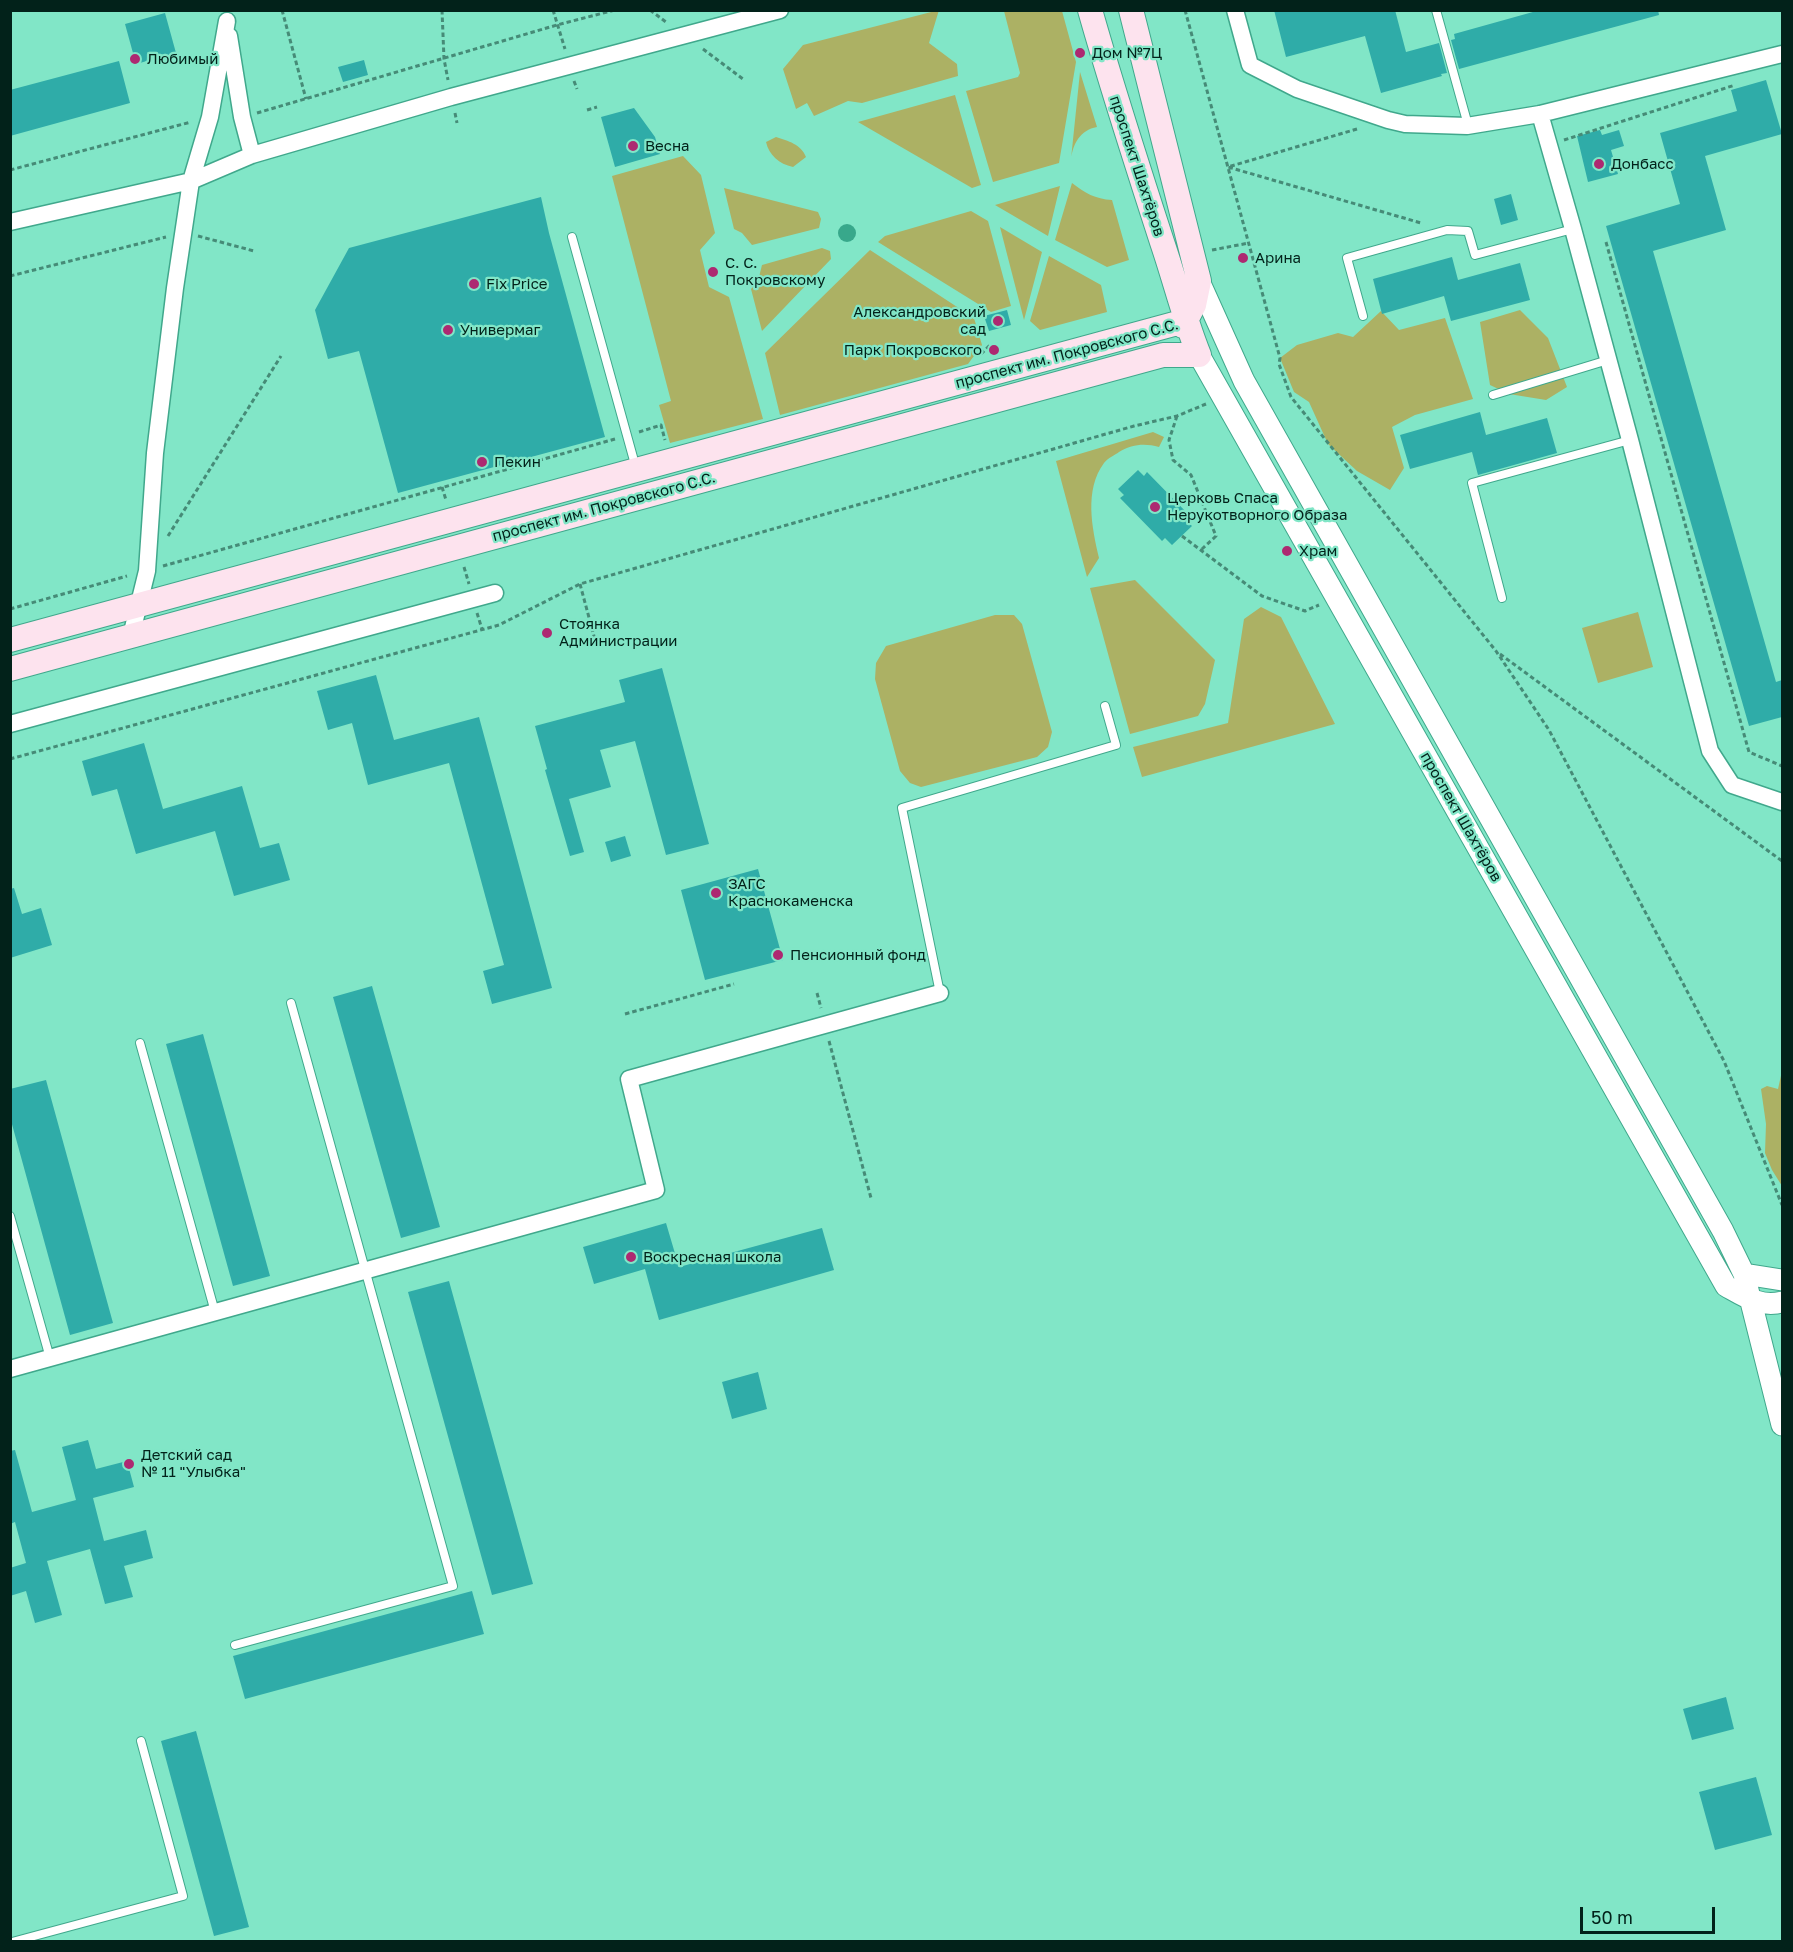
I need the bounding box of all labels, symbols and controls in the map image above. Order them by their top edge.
place label: Дом №7Ц [1092,44,1162,62]
marker: Дом №7Ц [1073,46,1087,60]
place label: Любимый [147,50,218,68]
marker: Любимый [128,52,142,66]
street label: проспект Шахтёров [1106,93,1168,239]
place label: Весна [645,137,690,155]
marker: Весна [626,139,640,153]
place label: Донбасс [1611,155,1674,173]
marker: Донбасс [1592,157,1606,171]
place label: Арина [1255,249,1301,267]
marker: Арина [1236,251,1250,265]
place label: С. С. Покровскому [725,254,825,289]
marker: С. С. Покровскому [706,265,720,279]
place label: Fix Price [486,275,548,293]
marker: Fix Price [467,277,481,291]
place label: Александровский сад [853,303,986,338]
marker: Александровский сад [991,314,1005,328]
street label: проспект им. Покровского С.С. [954,316,1180,392]
place label: Универмаг [460,321,540,339]
marker: Универмаг [441,323,455,337]
place label: Парк Покровского [844,341,982,359]
marker: Парк Покровского [987,343,1001,357]
place label: Пекин [494,453,541,471]
marker: Пекин [475,455,489,469]
street label: проспект им. Покровского С.С. [491,469,717,545]
place label: Церковь Спаса Нерукотворного Образа [1167,489,1347,524]
marker: Церковь Спаса Нерукотворного Образа [1148,500,1162,514]
place label: Храм [1299,542,1337,560]
marker: Храм [1280,544,1294,558]
place label: Стоянка Администрации [559,615,677,650]
marker: Стоянка Администрации [540,626,554,640]
street label: проспект Шахтёров [1417,749,1505,885]
place label: ЗАГС Краснокаменска [728,875,853,910]
marker: ЗАГС Краснокаменска [709,886,723,900]
place label: Пенсионный фонд [790,946,926,964]
marker: Пенсионный фонд [771,948,785,962]
place label: Воскресная школа [643,1248,781,1266]
marker: Воскресная школа [624,1250,638,1264]
place label: Детский сад № 11 "Улыбка" [141,1446,246,1481]
marker: Детский сад № 11 "Улыбка" [122,1457,136,1471]
scale bar [1583,1895,1718,1933]
text: 50 m [1591,1906,1633,1928]

